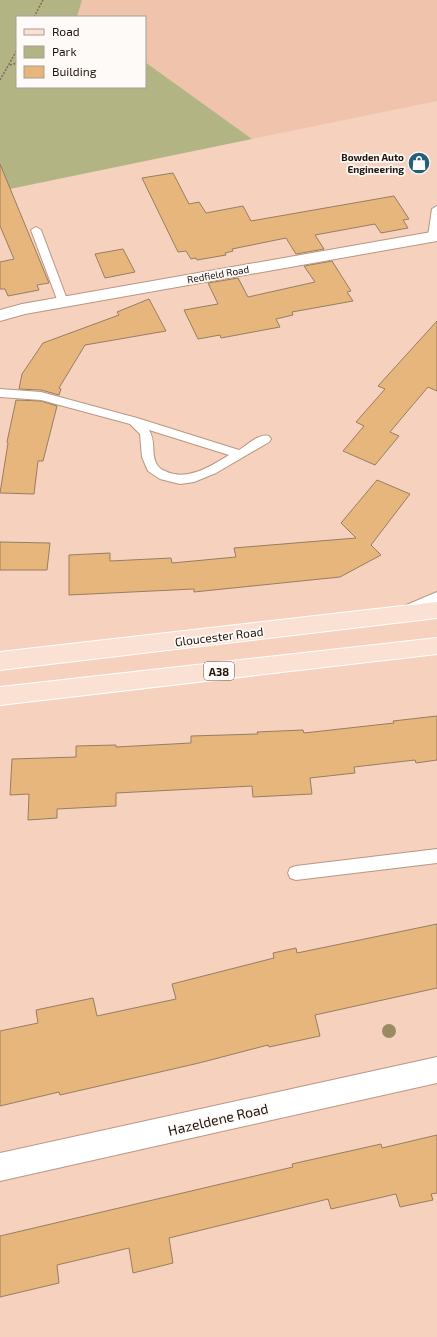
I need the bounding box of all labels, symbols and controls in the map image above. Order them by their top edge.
legend [16,16,146,88]
text: Road [52,24,80,38]
text: Park [52,44,77,58]
text: Building [52,64,97,78]
shop icon: Bowden Auto Engineering [406,150,432,176]
place label: Bowden Auto Engineering [341,151,404,175]
street label: Redfield Road [186,263,250,285]
street label: Gloucester Road [174,624,264,648]
road number: A38 [204,662,234,680]
street label: Hazeldene Road [166,1099,270,1139]

